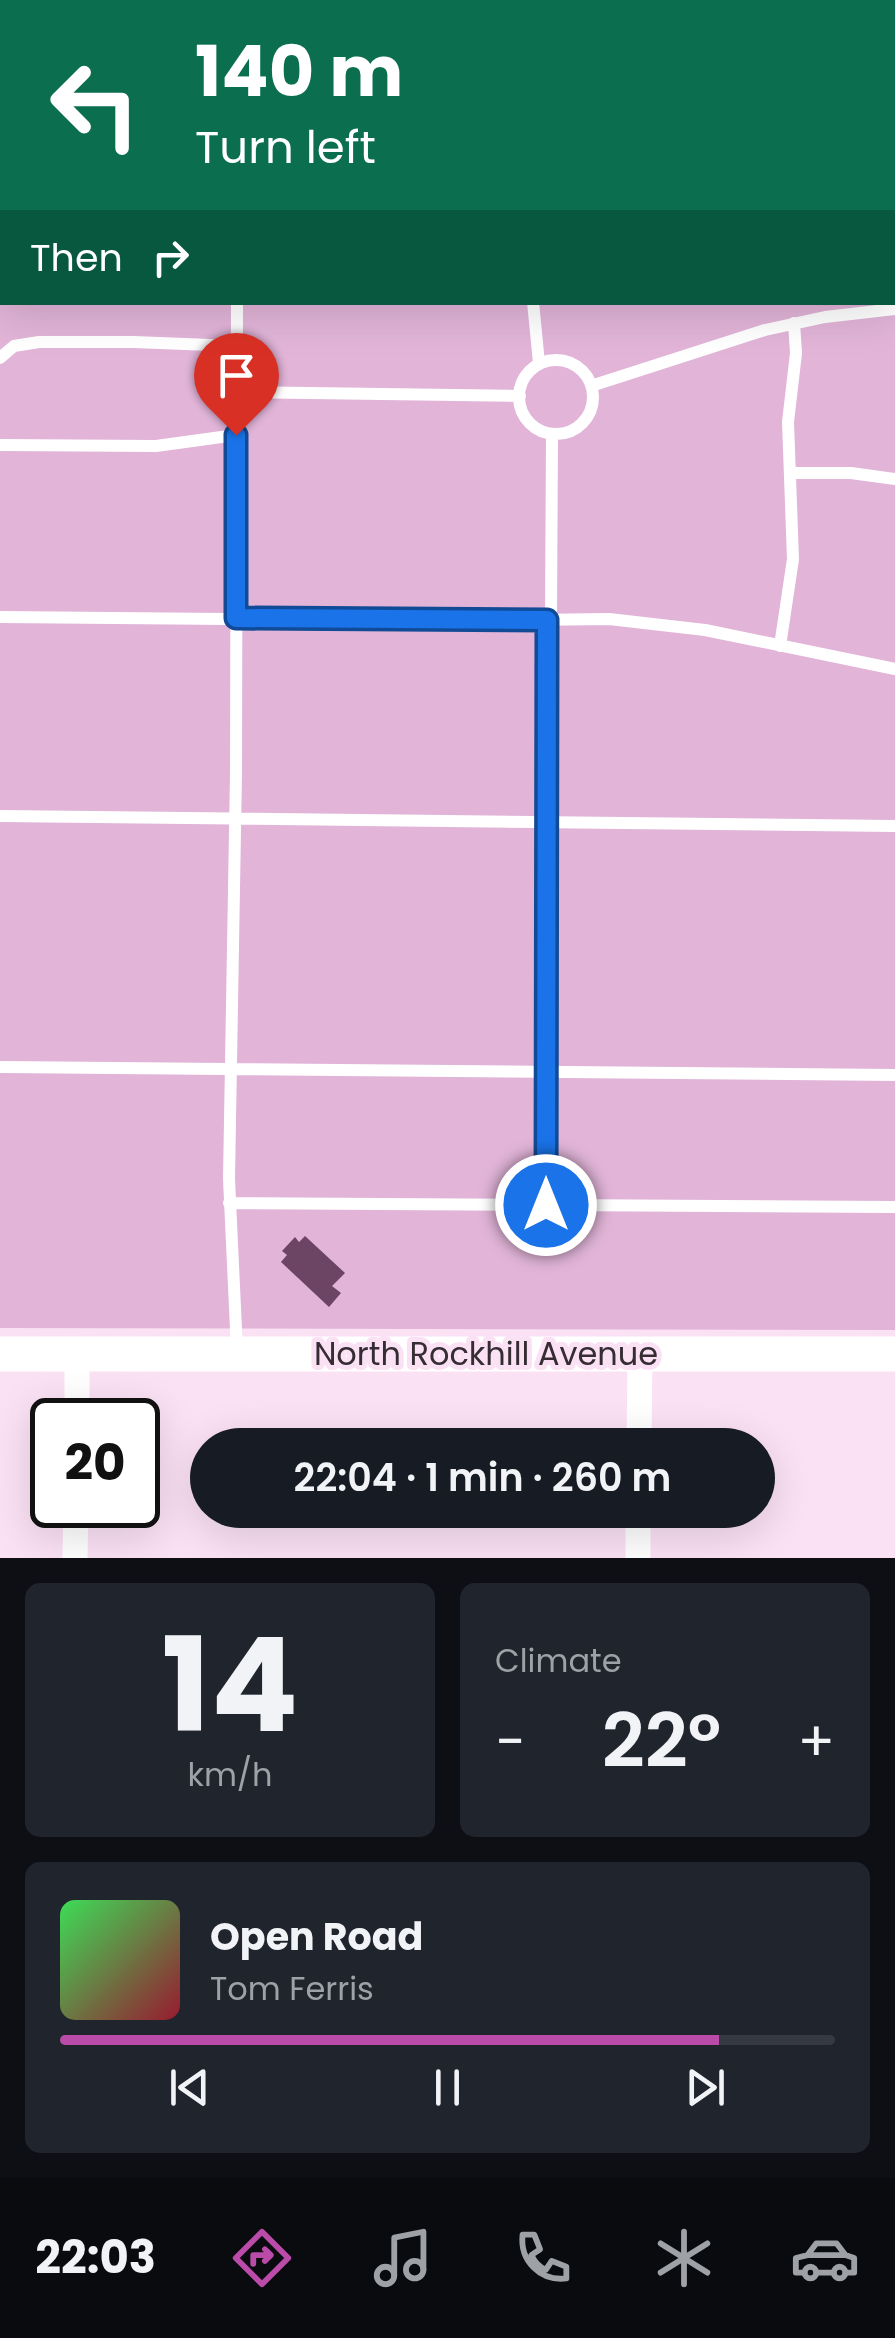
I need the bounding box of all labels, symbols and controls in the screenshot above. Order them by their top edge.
text: 140 m [195,22,403,121]
icon: left [30,40,160,170]
text: Turn left [195,116,376,179]
icon: right [143,230,198,285]
text: Then [30,231,123,284]
pin [194,333,279,436]
icon: arrive [209,348,264,403]
position arrow [494,1153,598,1257]
street label: North Rockhill Avenue [314,1331,658,1376]
speed limit sign: 20 [30,1398,160,1528]
text: 22:04 · 1 min · 260 m [294,1451,671,1504]
text: 14 [162,1594,298,1777]
text: Climate [495,1638,622,1683]
text: 22° [602,1688,721,1793]
text: − [495,1703,525,1780]
text: + [797,1703,835,1780]
text: km/h [187,1752,273,1797]
text: Open Road [210,1910,423,1963]
text: Tom Ferris [210,1966,374,2011]
icon: previous [162,2060,217,2115]
icon: pause [420,2060,475,2115]
icon: next [678,2060,733,2115]
icon: directions [227,2223,297,2293]
icon: music [368,2223,438,2293]
icon: phone [508,2223,578,2293]
icon: climate [649,2223,719,2293]
icon: car [790,2223,860,2293]
text: 22:03 [35,2226,156,2289]

